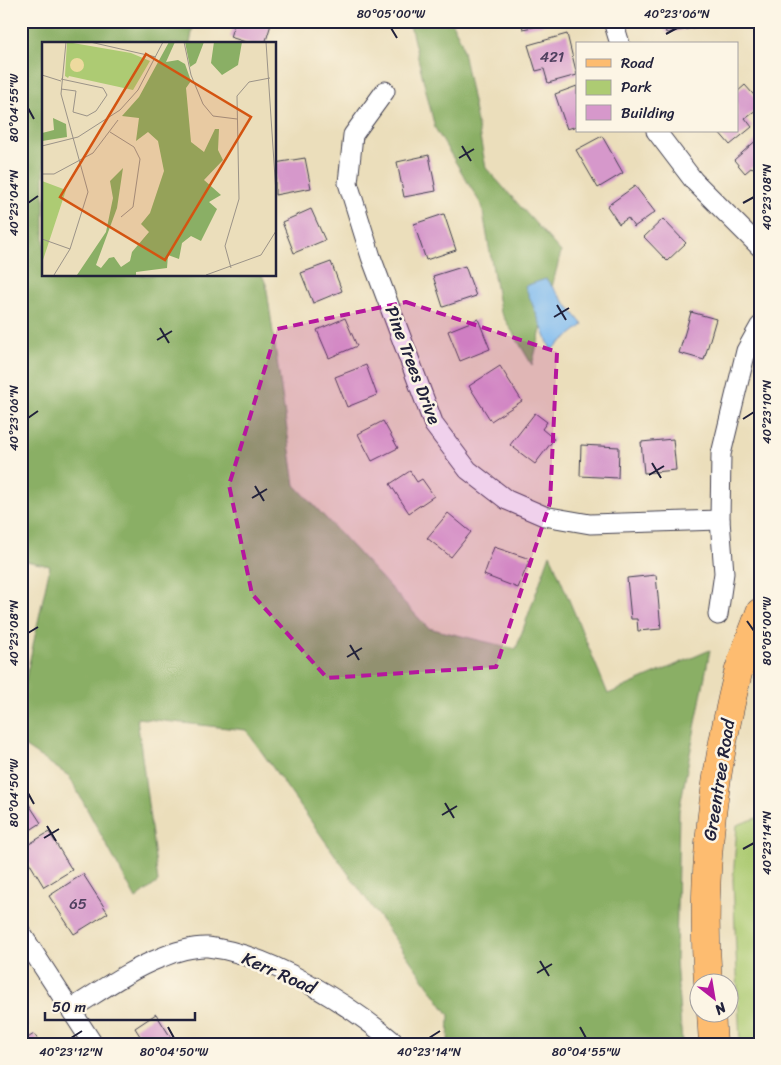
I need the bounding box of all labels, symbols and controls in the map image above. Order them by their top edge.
text: 80°05'00"W [357,3,426,25]
text: 40°23'06"N [644,3,711,25]
inset map [42,42,276,276]
legend [576,42,738,132]
house number: 421 [540,44,564,70]
text: Road [621,50,654,76]
text: 80°04'55"W [3,73,25,142]
text: Park [621,74,652,100]
text: Building [621,100,675,126]
text: 40°23'08"N [756,163,778,230]
text: 40°23'04"N [3,169,25,236]
street label: Pine Trees Drive [376,301,450,429]
text: 40°23'10"N [756,379,778,444]
text: 40°23'06"N [3,384,25,451]
text: 80°05'00"W [756,596,778,665]
text: 40°23'08"N [3,599,25,666]
street label: Greentree Road [694,715,745,843]
text: 80°04'50"W [3,758,25,827]
text: 40°23'14"N [756,810,778,875]
house number: 65 [69,891,87,917]
street label: Kerr Road [237,942,323,1004]
north arrow [688,972,738,1022]
scale bar [45,990,195,1022]
text: 50 m [52,994,87,1020]
text: N [710,995,732,1022]
text: 40°23'12"N [39,1041,103,1063]
text: 80°04'50"W [140,1041,209,1063]
text: 40°23'14"N [397,1041,462,1063]
text: 80°04'55"W [552,1041,621,1063]

